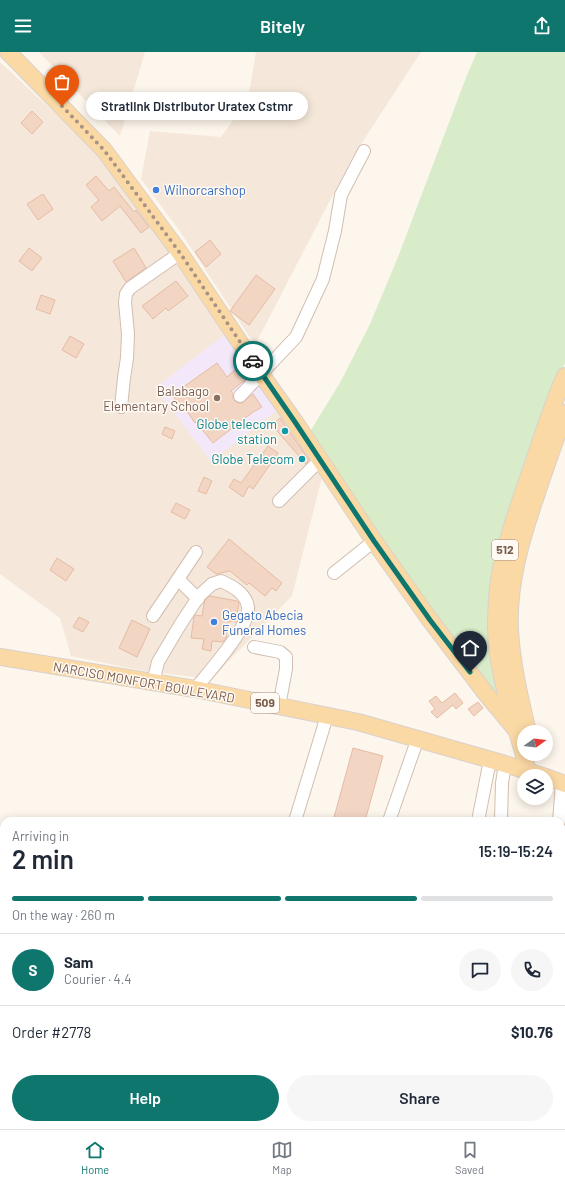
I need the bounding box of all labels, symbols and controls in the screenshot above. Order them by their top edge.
icon: menu [12,15,34,37]
text: Bitely [260,15,305,37]
icon: share [531,15,553,37]
pin [45,65,79,106]
icon: bag [51,71,73,93]
callout: Stratlink Distributor Uratex Cstmr [86,92,308,120]
text: Stratlink Distributor Uratex Cstmr [101,98,293,114]
place label: Wilnorcarshop [164,182,246,198]
marker: Wilnorcarshop [151,185,161,195]
courier [233,341,273,381]
icon: car [242,350,264,372]
place label: Balabago Elementary School [103,383,209,414]
marker: Balabago Elementary School [212,393,222,403]
place label: Globe telecom station [196,416,277,447]
marker: Globe telecom station [280,426,290,436]
place label: Globe Telecom [212,451,294,467]
marker: Globe Telecom [297,454,307,464]
road number: 512 [492,540,518,560]
place label: Gegato Abecia Funeral Homes [222,607,306,638]
marker: Gegato Abecia Funeral Homes [209,617,219,627]
pin [453,631,487,672]
icon: home [459,637,481,659]
street label: NARCISO MONFORT BOULEVARD [52,658,236,706]
road number: 509 [251,693,279,713]
north arrow [517,725,553,761]
map controls [517,725,553,805]
button: layers [517,769,553,805]
text: Arriving in [12,828,69,844]
text: 15:19–15:24 [479,842,553,860]
text: 2 min [12,843,74,874]
text: On the way · 260 m [12,907,115,923]
button: chat [459,949,501,991]
button: phone [511,949,553,991]
text: Sam [64,953,93,971]
text: S [29,961,37,979]
text: Courier · 4.4 [64,971,132,987]
text: Order #2778 [12,1023,91,1041]
text: $10.76 [511,1023,553,1041]
button: Help [12,1075,279,1121]
button: Share [287,1075,553,1121]
tab: Home [81,1139,109,1176]
tab: Map [271,1139,293,1176]
tab: Saved [455,1139,484,1176]

